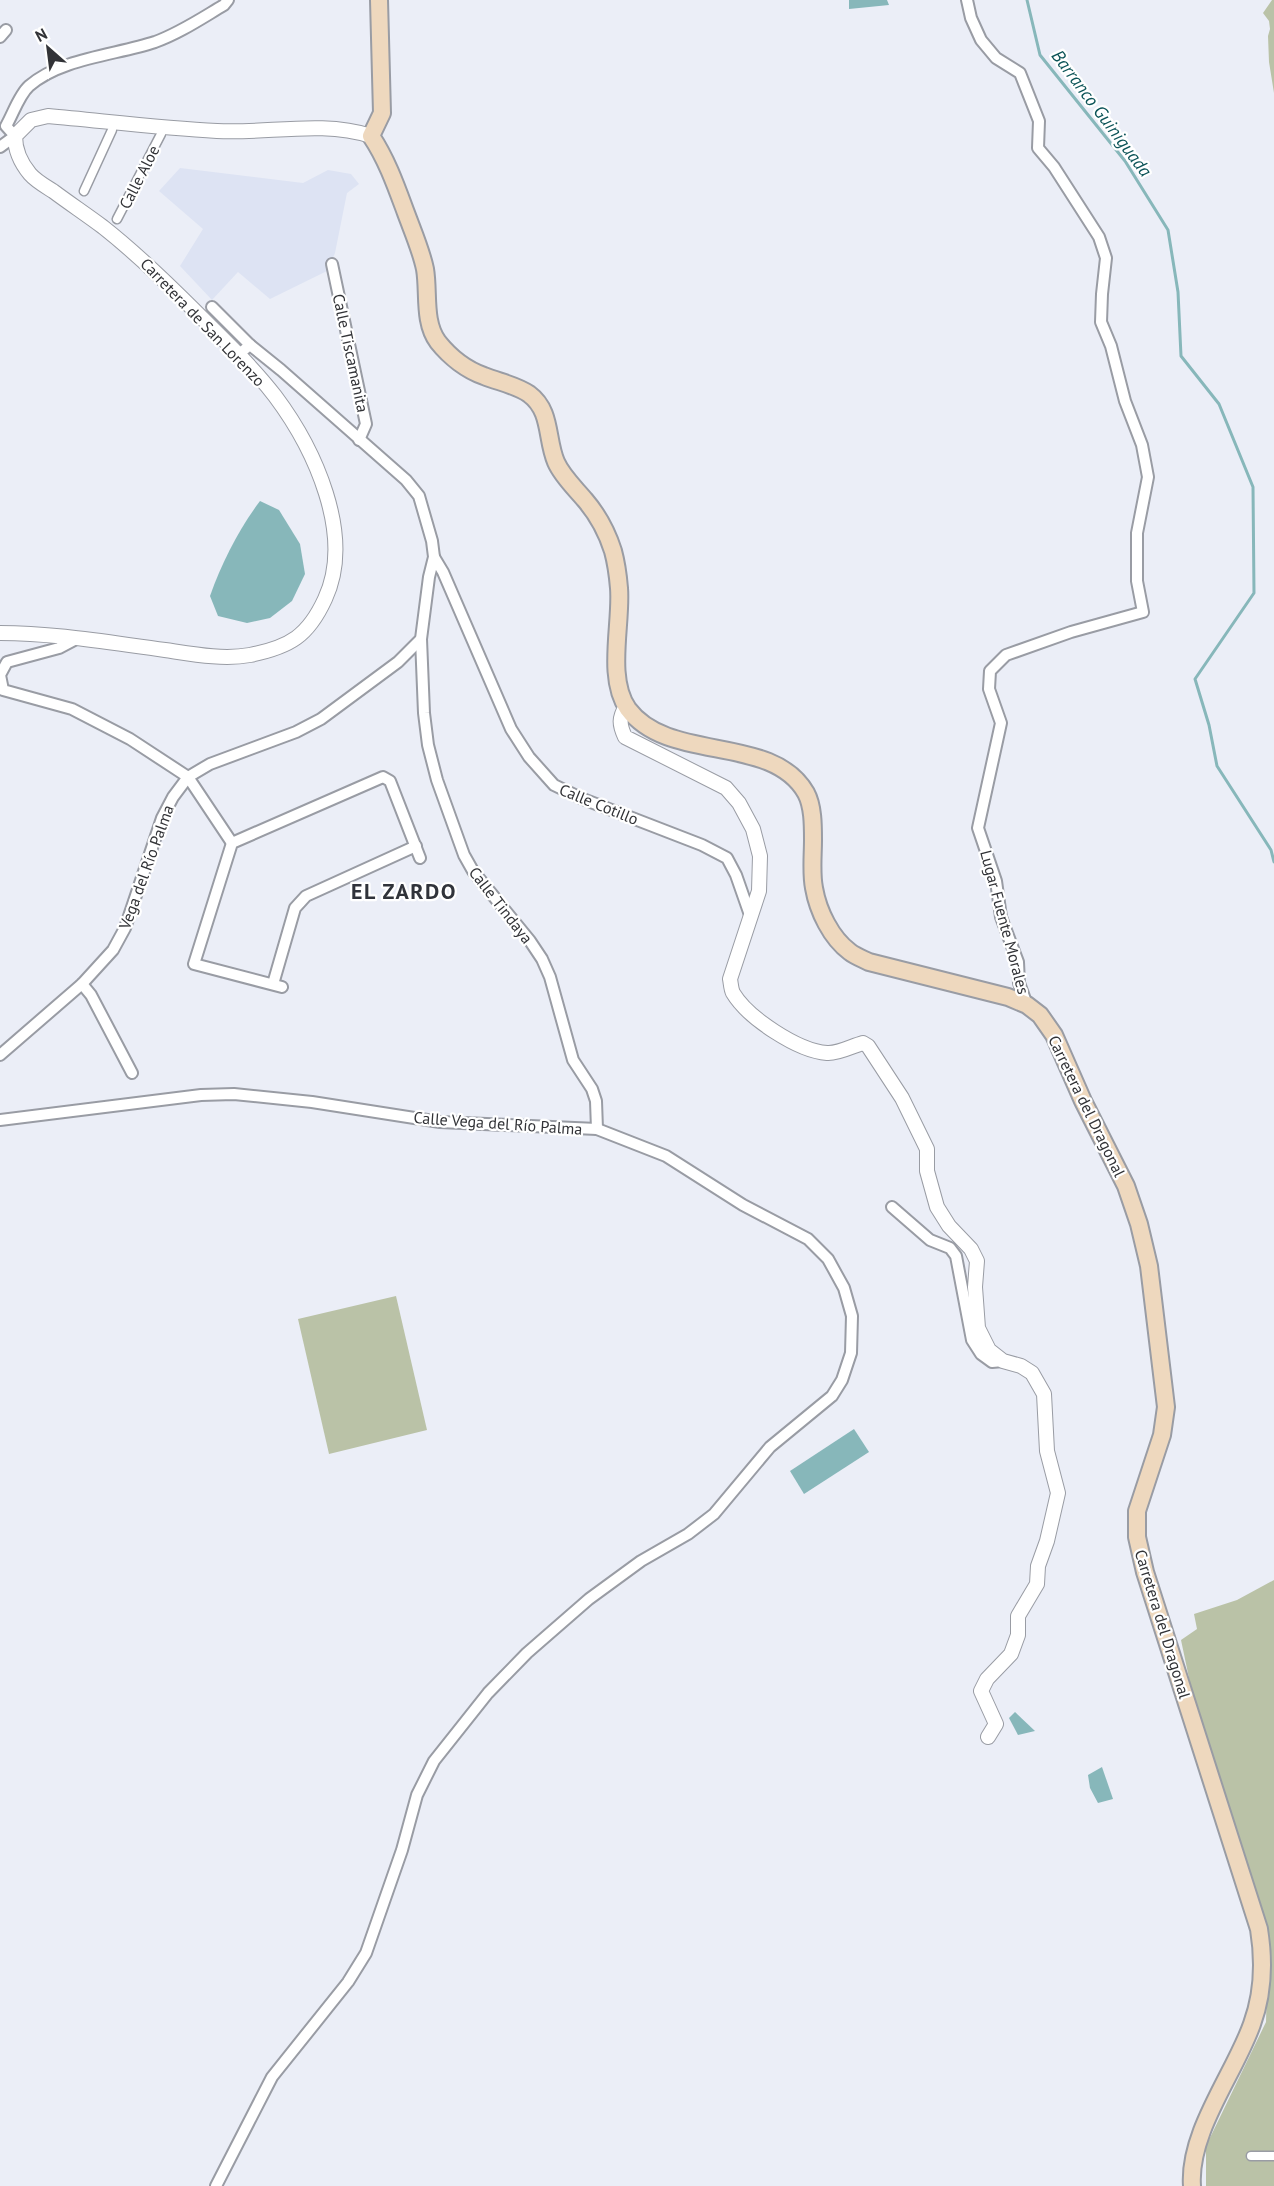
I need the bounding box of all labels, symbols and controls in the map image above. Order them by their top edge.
north arrow [18,18,78,78]
text: N [32,23,50,46]
water label: Barranco Guiniguada [1047,45,1157,181]
street label: Calle Aloe [114,142,164,212]
street label: Carretera de San Lorenzo [136,254,270,390]
street label: Calle Tiscamanita [329,292,373,414]
street label: Calle Cotillo [557,779,641,829]
street label: Vega del Río Palma [114,802,178,933]
street label: Lugar Fuente Morales [976,848,1034,997]
street label: Calle Tindaya [465,863,537,947]
district label: EL ZARDO [351,877,457,905]
street label: Carretera del Dragonal [1044,1032,1130,1180]
street label: Calle Vega del Río Palma [413,1107,583,1139]
street label: Carretera del Dragonal [1131,1547,1195,1701]

